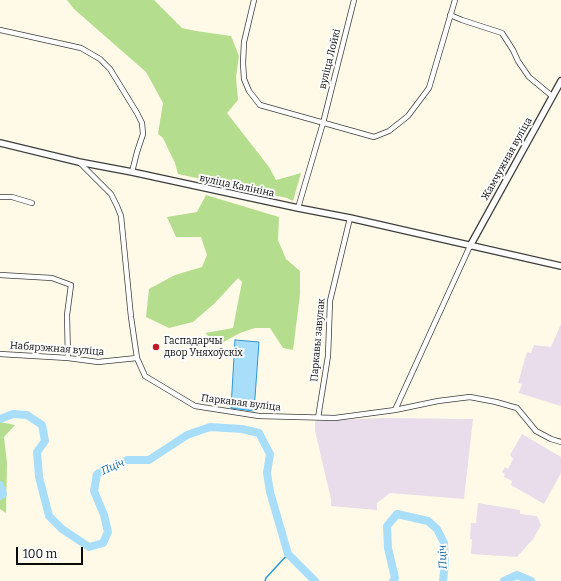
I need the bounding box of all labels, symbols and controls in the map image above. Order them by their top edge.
street label: вуліца Лойкі [317,28,343,90]
street label: Жамчужная вуліца [479,115,535,203]
street label: вуліца Калініна [198,172,276,200]
street label: Паркавы завулак [308,298,328,382]
place label: Гаспадарчы двор Уняхоўскіх [164,335,243,358]
street label: Набярэжная вуліца [9,340,105,358]
marker: Гаспадарчы двор Уняхоўскіх [151,342,161,352]
street label: Паркавая вуліца [200,392,282,414]
water label: Пціч [99,456,127,478]
scale bar [18,539,85,565]
water label: Пціч [436,545,450,569]
text: 100 m [23,547,57,561]

